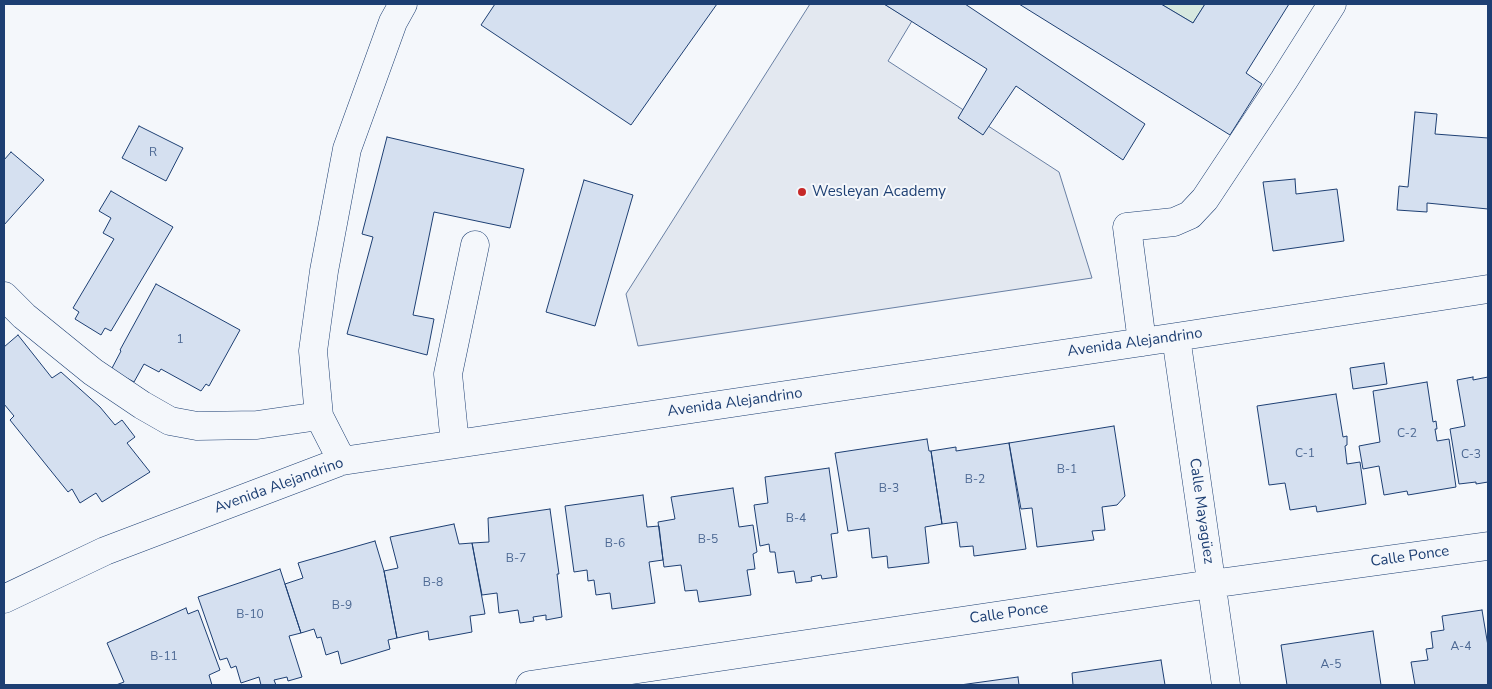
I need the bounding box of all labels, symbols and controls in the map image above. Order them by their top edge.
house number: R [149,146,157,160]
place label: Wesleyan Academy [812,183,946,201]
marker: Wesleyan Academy [796,186,808,198]
street label: Avenida Alejandrino [1066,325,1204,361]
house number: 1 [176,333,184,347]
street label: Avenida Alejandrino [666,385,804,421]
house number: C-2 [1397,427,1417,441]
house number: C-1 [1295,447,1315,461]
house number: C-3 [1461,448,1481,462]
street label: Avenida Alejandrino [212,454,346,518]
street label: Calle Mayagüez [1185,457,1217,565]
house number: B-1 [1057,463,1077,477]
house number: B-2 [965,473,985,487]
house number: B-3 [879,482,899,496]
house number: B-4 [786,512,806,526]
house number: B-5 [698,533,718,547]
house number: B-6 [605,537,625,551]
street label: Calle Ponce [1370,543,1450,571]
house number: B-7 [506,552,526,566]
house number: B-8 [423,576,443,590]
house number: B-9 [332,599,352,613]
street label: Calle Ponce [969,600,1049,628]
house number: B-10 [236,608,264,622]
house number: A-4 [1451,640,1471,654]
house number: B-11 [150,650,178,664]
house number: A-5 [1321,658,1341,672]

